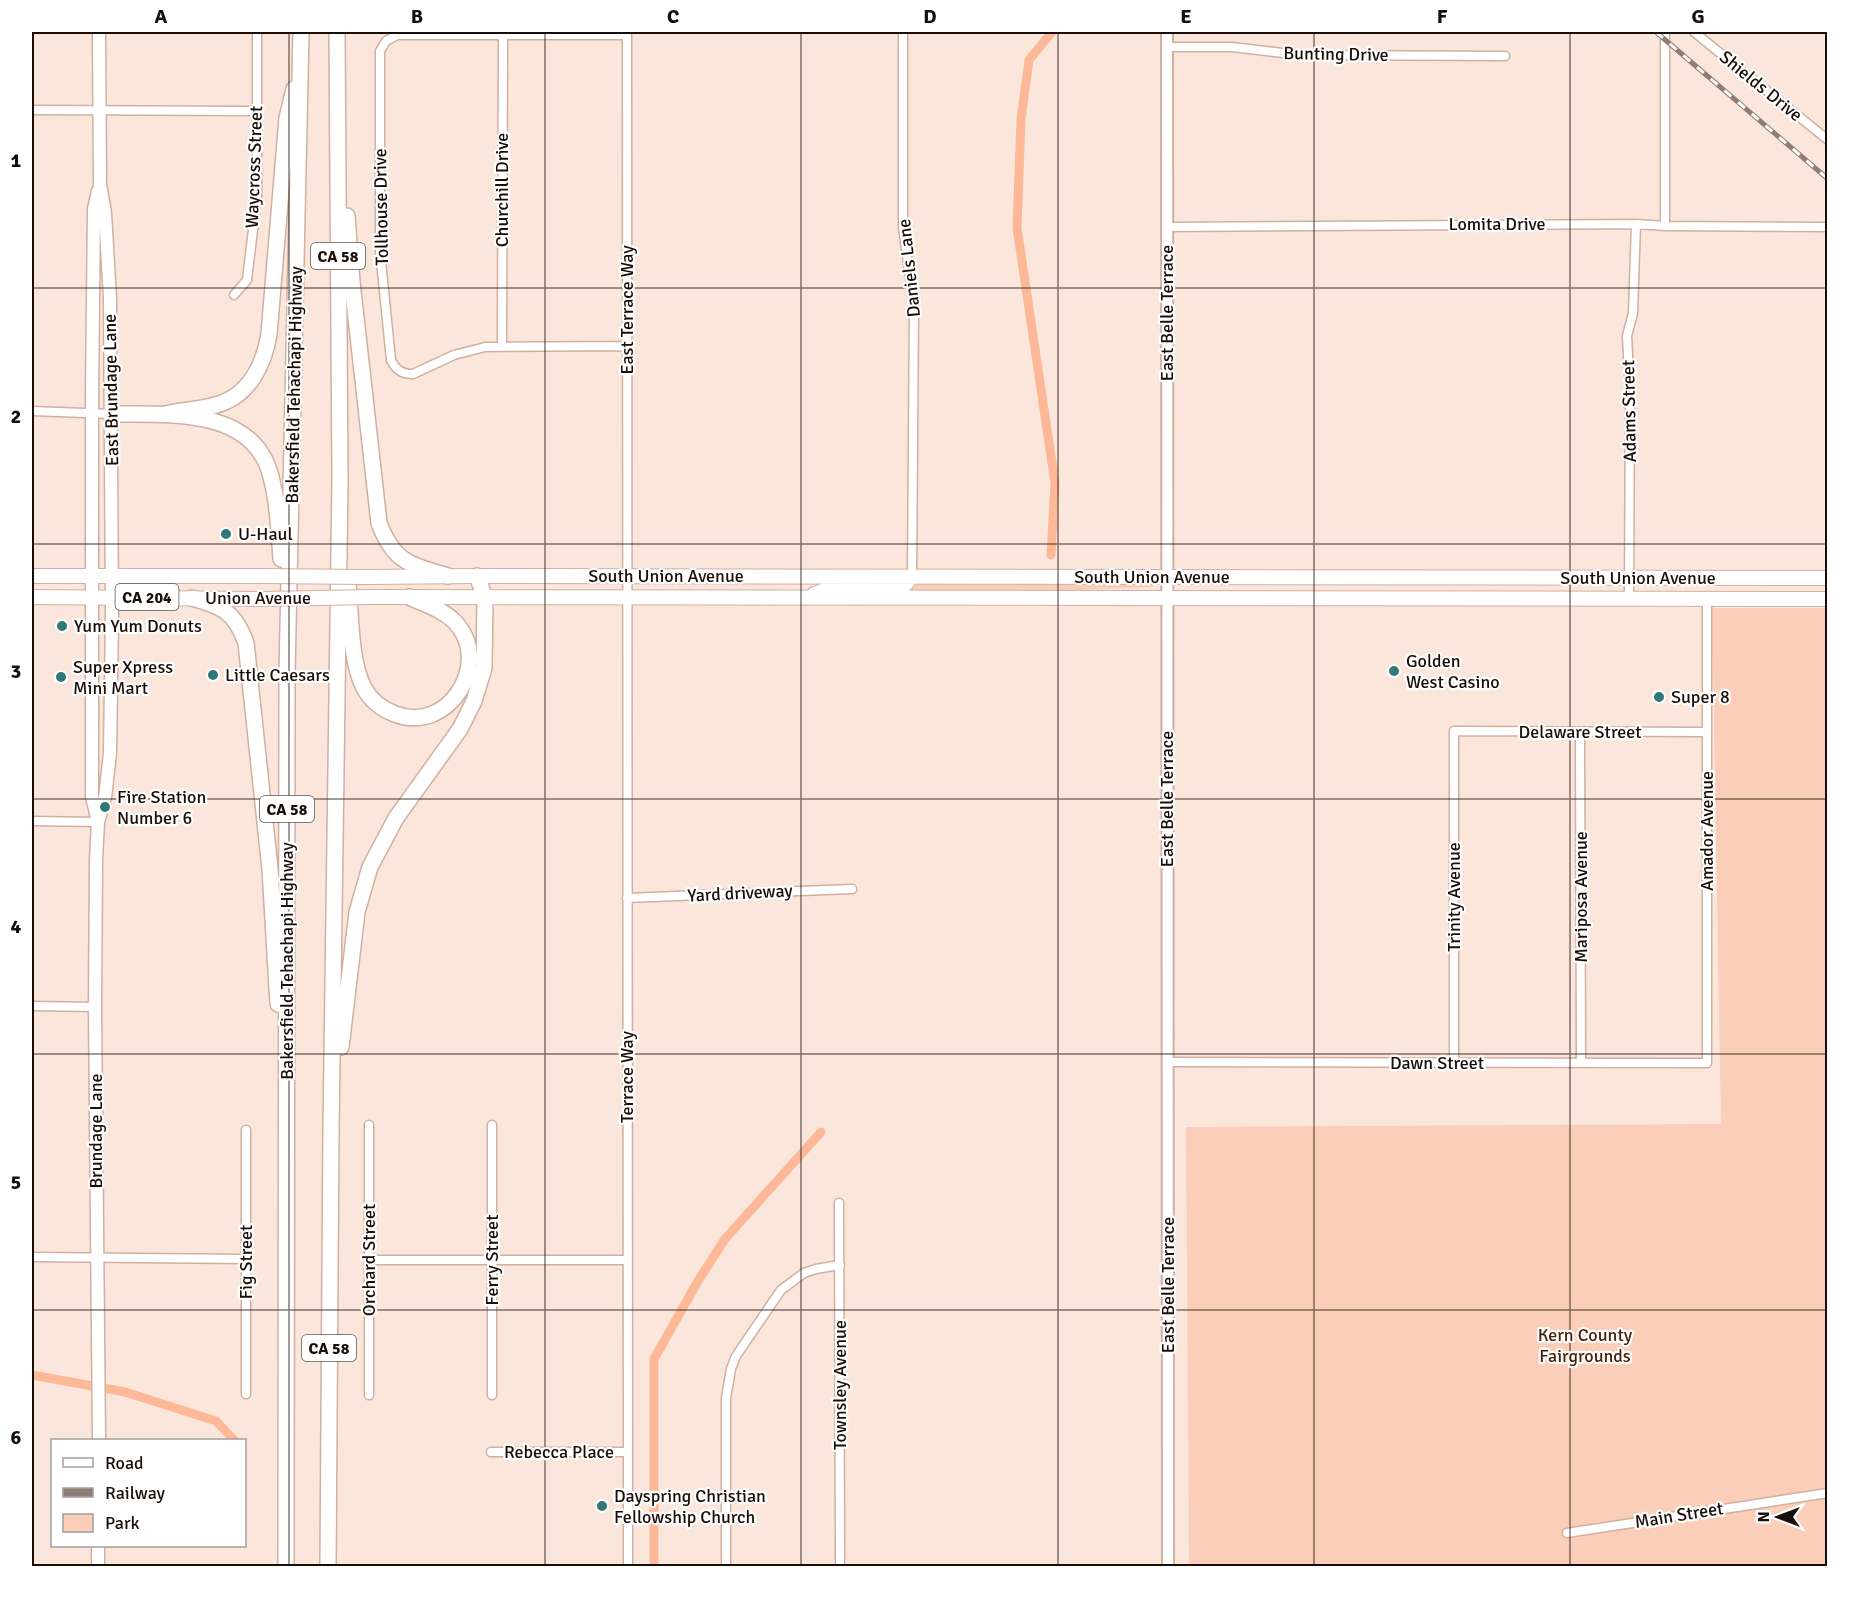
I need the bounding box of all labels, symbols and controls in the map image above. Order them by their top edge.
text: A [155,4,168,29]
text: B [411,4,423,29]
text: C [667,4,679,29]
text: D [923,4,937,29]
text: E [1180,4,1192,29]
text: F [1437,4,1448,29]
text: G [1691,4,1705,29]
street label: Bunting Drive [1283,42,1389,66]
street label: Shields Drive [1715,46,1807,126]
street label: Waycross Street [241,105,267,229]
street label: Churchill Drive [491,133,513,247]
text: 1 [11,148,22,173]
street label: Tollhouse Drive [369,148,393,266]
street label: Lomita Drive [1448,213,1546,235]
street label: Daniels Lane [893,218,925,318]
road number: CA 58 [311,243,365,269]
street label: East Terrace Way [616,245,638,375]
street label: East Belle Terrace [1156,245,1178,381]
street label: Bakersfield Tehachapi Highway [281,265,307,504]
street label: East Brundage Lane [99,314,123,466]
street label: Adams Street [1617,359,1641,463]
text: 2 [11,404,21,429]
place label: U-Haul [238,523,293,545]
marker: U-Haul [219,527,233,541]
street label: South Union Avenue [588,565,744,587]
street label: South Union Avenue [1074,566,1230,588]
street label: South Union Avenue [1560,567,1716,589]
road number: CA 204 [116,584,178,610]
street label: Union Avenue [205,587,311,609]
place label: Yum Yum Donuts [74,615,202,637]
marker: Yum Yum Donuts [55,619,69,633]
place label: Golden West Casino [1406,650,1500,693]
place label: Super Xpress Mini Mart [73,656,173,699]
text: 3 [11,659,21,684]
place label: Little Caesars [225,664,330,686]
marker: Golden West Casino [1387,664,1401,678]
marker: Little Caesars [206,668,220,682]
marker: Super Xpress Mini Mart [54,670,68,684]
place label: Super 8 [1671,686,1730,708]
marker: Super 8 [1652,690,1666,704]
street label: Delaware Street [1518,721,1642,743]
street label: East Belle Terrace [1156,731,1178,867]
street label: Amador Avenue [1696,771,1718,891]
place label: Fire Station Number 6 [117,786,206,829]
road number: CA 58 [260,796,314,822]
marker: Fire Station Number 6 [98,800,112,814]
street label: Mariposa Avenue [1570,831,1592,963]
street label: Bakersfield Tehachapi Highway [276,842,298,1080]
street label: Trinity Avenue [1443,842,1465,952]
street label: Yard driveway [687,879,794,907]
text: 4 [11,914,22,939]
street label: Terrace Way [616,1031,638,1123]
street label: Dawn Street [1390,1052,1484,1074]
street label: Brundage Lane [85,1073,107,1189]
text: 5 [11,1170,21,1195]
street label: Orchard Street [358,1204,380,1316]
street label: Ferry Street [481,1215,503,1305]
street label: East Belle Terrace [1157,1217,1179,1353]
street label: Fig Street [235,1225,257,1299]
street label: Townsley Avenue [829,1320,851,1450]
park label: Kern County Fairgrounds [1538,1324,1633,1367]
road number: CA 58 [302,1335,356,1361]
text: 6 [11,1425,22,1450]
legend [51,1439,246,1547]
street label: Rebecca Place [504,1441,614,1463]
text: Road [105,1452,144,1474]
text: Railway [105,1482,166,1504]
place label: Dayspring Christian Fellowship Church [614,1485,766,1528]
north arrow [1748,1487,1808,1547]
street label: Main Street [1633,1497,1725,1533]
marker: Dayspring Christian Fellowship Church [595,1499,609,1513]
text: N [1754,1511,1774,1523]
text: Park [105,1512,140,1534]

